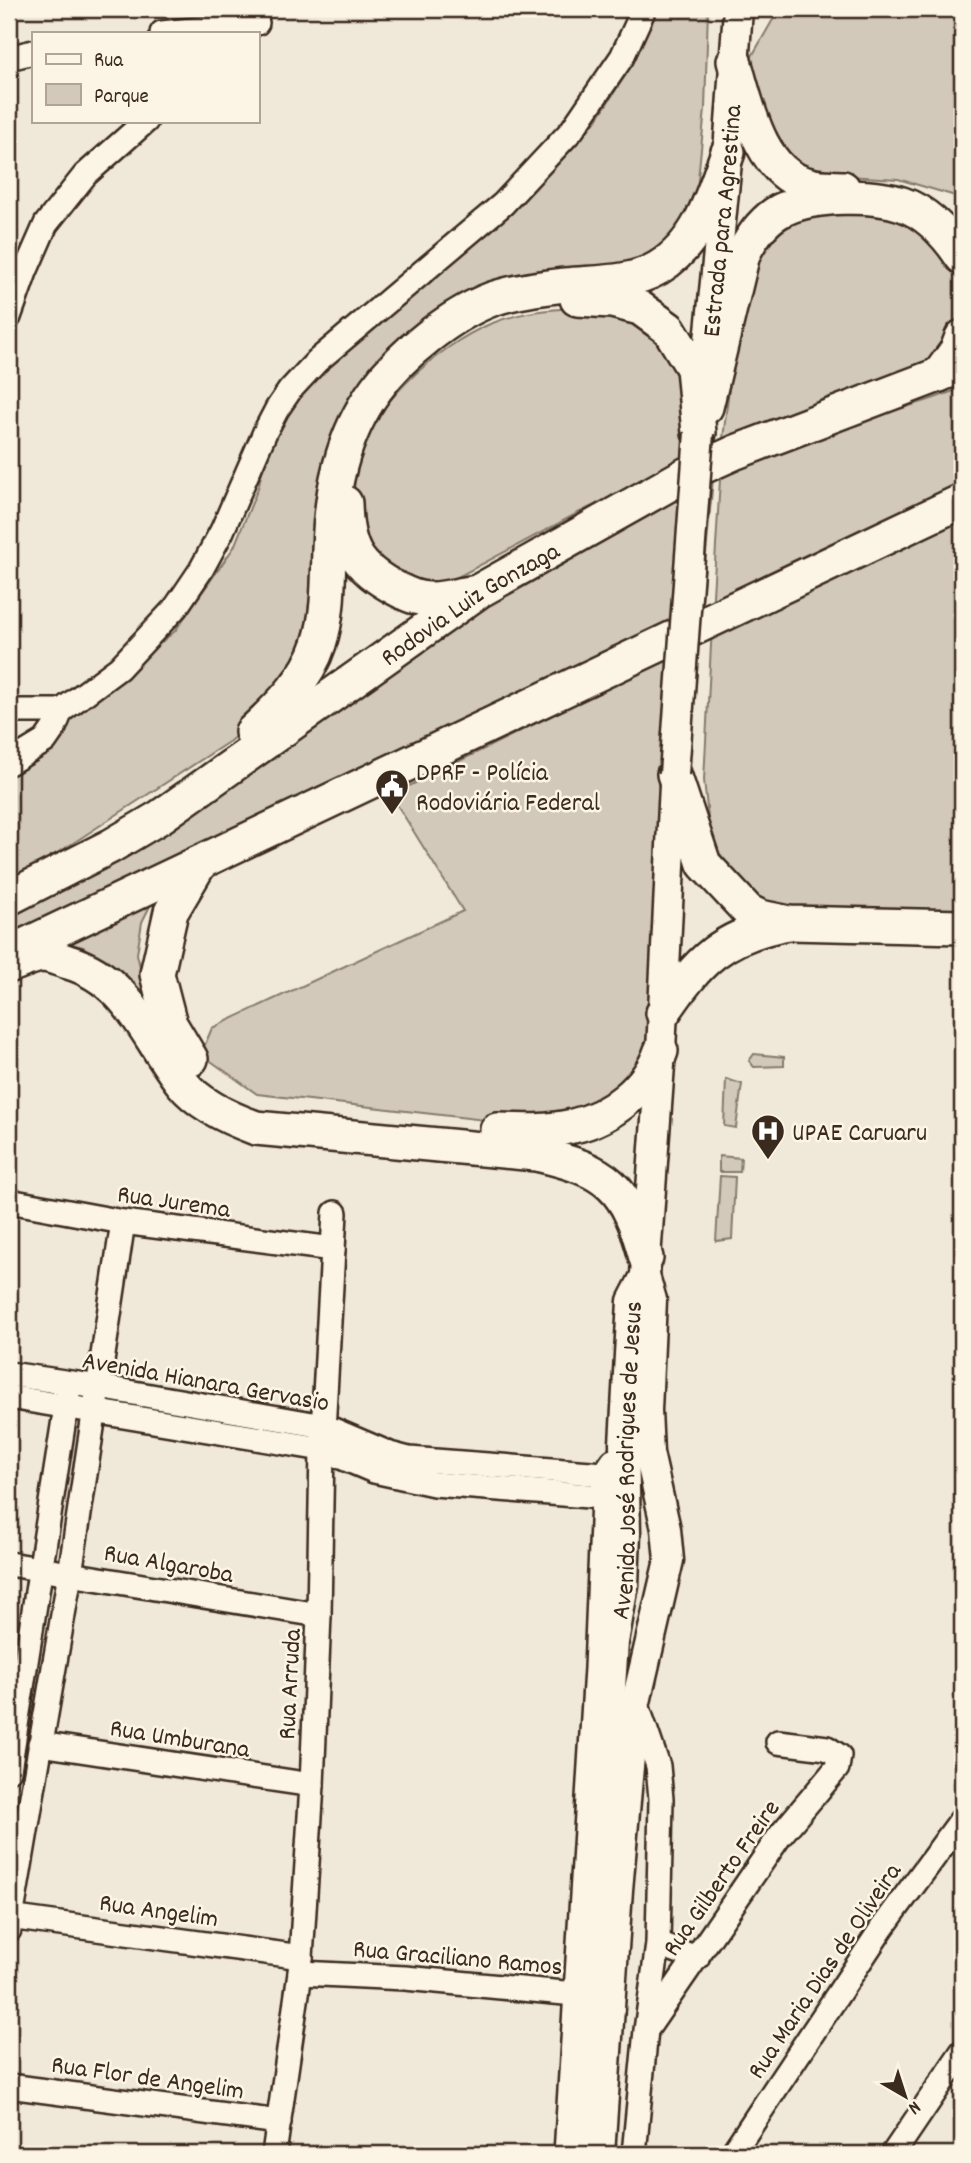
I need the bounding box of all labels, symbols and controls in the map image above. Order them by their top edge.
legend [32,32,259,122]
text: Rua [94,47,124,77]
text: Parque [94,83,149,113]
street label: Estrada para Agrestina [695,103,753,339]
street label: Rodovia Luiz Gonzaga [374,534,568,677]
place label: DPRF - Polícia Rodoviária Federal [416,756,600,823]
public building icon: DPRF - Polícia Rodoviária Federal [373,767,411,816]
hospital icon: UPAE Caruaru [749,1112,787,1161]
place label: UPAE Caruaru [792,1116,927,1153]
street label: Rua Jurema [115,1177,233,1230]
street label: Avenida José Rodrigues de Jesus [603,1300,654,1622]
street label: Avenida Hianara Gervasio [79,1343,332,1423]
street label: Rua Algaroba [101,1536,237,1595]
street label: Rua Arruda [270,1627,313,1741]
street label: Rua Umburana [107,1711,253,1770]
street label: Rua Gilberto Freire [655,1793,791,1965]
street label: Rua Maria Dias de Oliveira [740,1856,913,2087]
street label: Rua Angelim [97,1886,220,1939]
street label: Rua Graciliano Ramos [351,1932,564,1987]
street label: Rua Flor de Angelim [49,2048,246,2111]
north arrow [870,2062,940,2132]
text: N [901,2093,926,2120]

